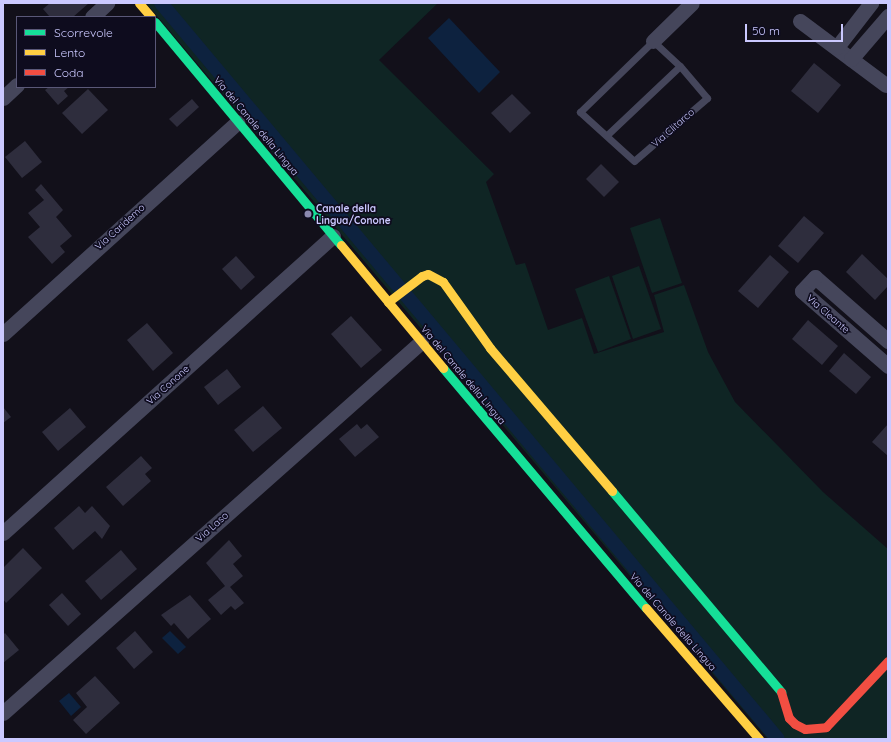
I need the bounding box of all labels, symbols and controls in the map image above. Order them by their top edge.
legend [16,16,156,88]
scale bar [747,16,845,42]
text: 50 m [752,23,780,38]
text: Scorrevole [54,25,113,40]
text: Lento [54,45,85,60]
text: Coda [54,65,84,80]
street label: Via del Canale della Lingua [211,74,301,178]
street label: Via Clitarco [649,106,697,150]
street label: Via Caridemo [93,201,147,253]
place label: Canale della Lingua/Conone [316,202,391,226]
marker: Canale della Lingua/Conone [303,209,313,219]
street label: Via Cleante [804,292,852,336]
street label: Via del Canale della Lingua [418,323,508,427]
street label: Via Conone [144,363,192,407]
street label: Via Laso [193,509,231,545]
street label: Via del Canale della Lingua [627,571,719,673]

